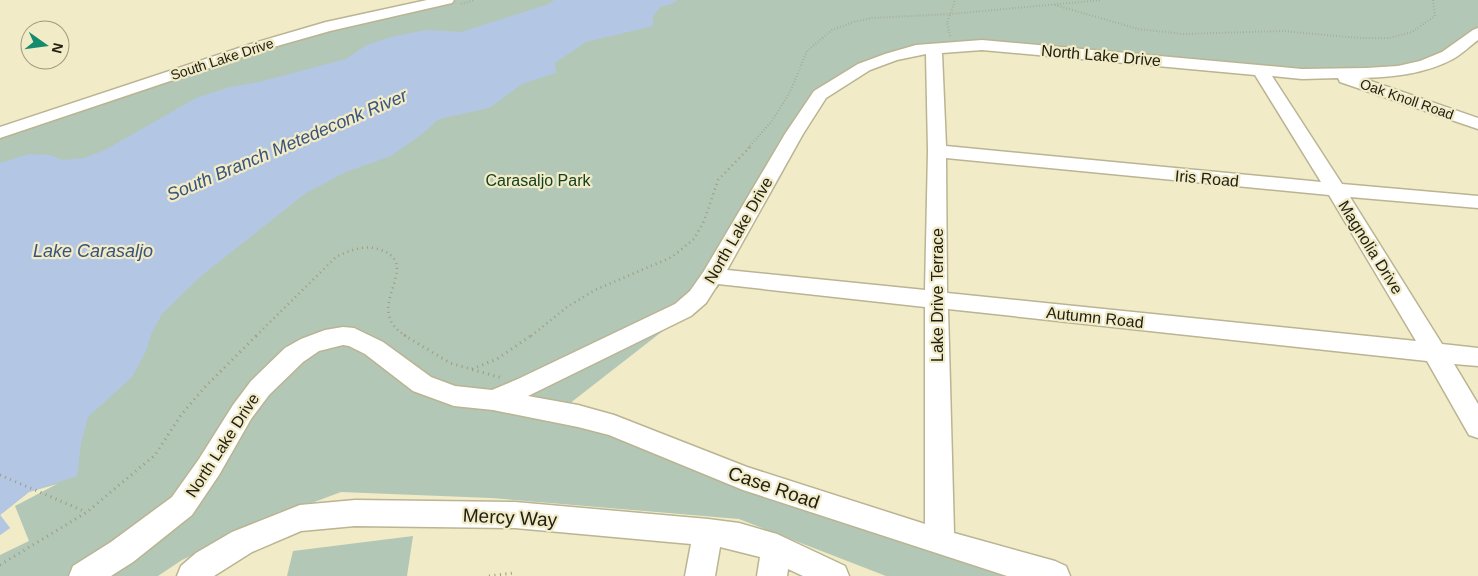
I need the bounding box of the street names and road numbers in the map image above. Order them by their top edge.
street label: South Lake Drive [168,35,276,83]
street label: North Lake Drive [1040,42,1162,69]
street label: Oak Knoll Road [1358,75,1456,123]
street label: Iris Road [1174,167,1240,190]
street label: North Lake Drive [701,174,776,286]
street label: Magnolia Drive [1335,198,1406,297]
street label: Lake Drive Terrace [929,228,946,362]
street label: Autumn Road [1045,304,1144,331]
street label: North Lake Drive [183,390,262,500]
street label: Case Road [725,462,822,513]
street label: Mercy Way [462,505,558,530]

